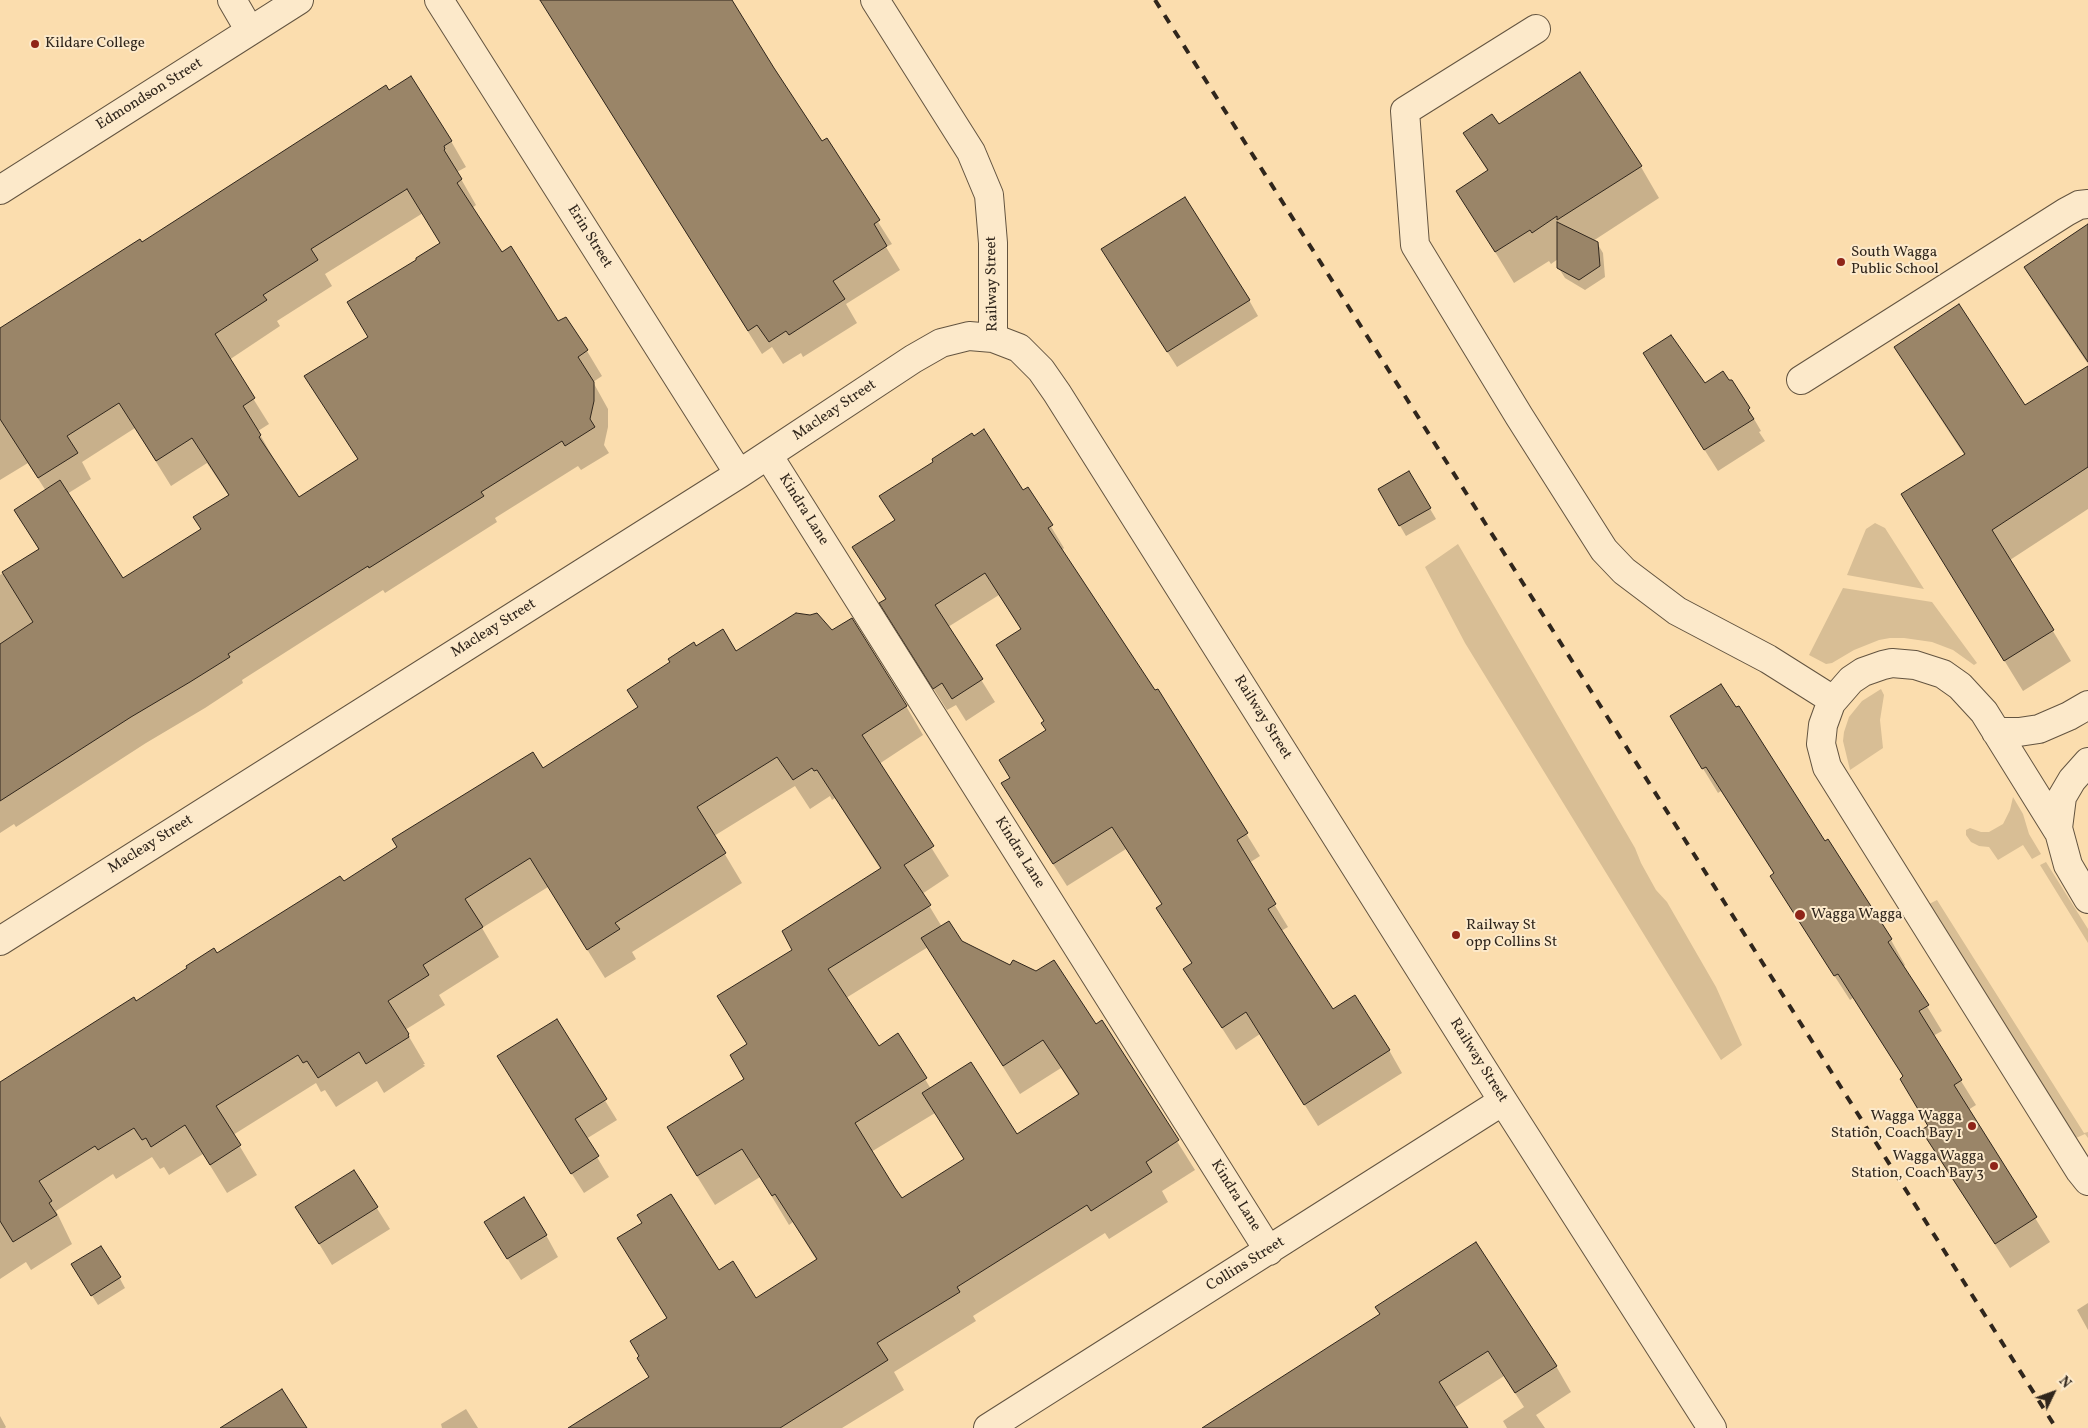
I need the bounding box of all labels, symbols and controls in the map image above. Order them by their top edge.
place label: Kildare College [45,35,145,53]
marker: Kildare College [29,38,41,50]
street label: Edmondson Street [94,55,206,135]
street label: Erin Street [563,202,615,272]
street label: Railway Street [983,236,1003,332]
place label: South Wagga Public School [1851,244,1939,279]
marker: South Wagga Public School [1835,256,1847,268]
street label: Macleay Street [790,376,880,446]
street label: Kindra Lane [774,471,832,549]
street label: Macleay Street [448,596,540,662]
street label: Railway Street [1229,673,1295,763]
street label: Macleay Street [105,812,197,878]
street label: Kindra Lane [990,814,1048,892]
place label: Wagga Wagga [1811,906,1903,924]
marker: Wagga Wagga [1793,908,1807,922]
place label: Railway St opp Collins St [1466,917,1557,952]
marker: Railway St opp Collins St [1450,929,1462,941]
street label: Railway Street [1445,1016,1511,1106]
place label: Wagga Wagga Station, Coach Bay 1 [1831,1108,1962,1143]
marker: Wagga Wagga Station, Coach Bay 1 [1966,1120,1978,1132]
place label: Wagga Wagga Station, Coach Bay 3 [1851,1148,1984,1183]
street label: Kindra Lane [1206,1157,1264,1235]
marker: Wagga Wagga Station, Coach Bay 3 [1988,1160,2000,1172]
street label: Collins Street [1204,1234,1288,1296]
north arrow [2028,1368,2078,1418]
text: N [2054,1372,2075,1393]

